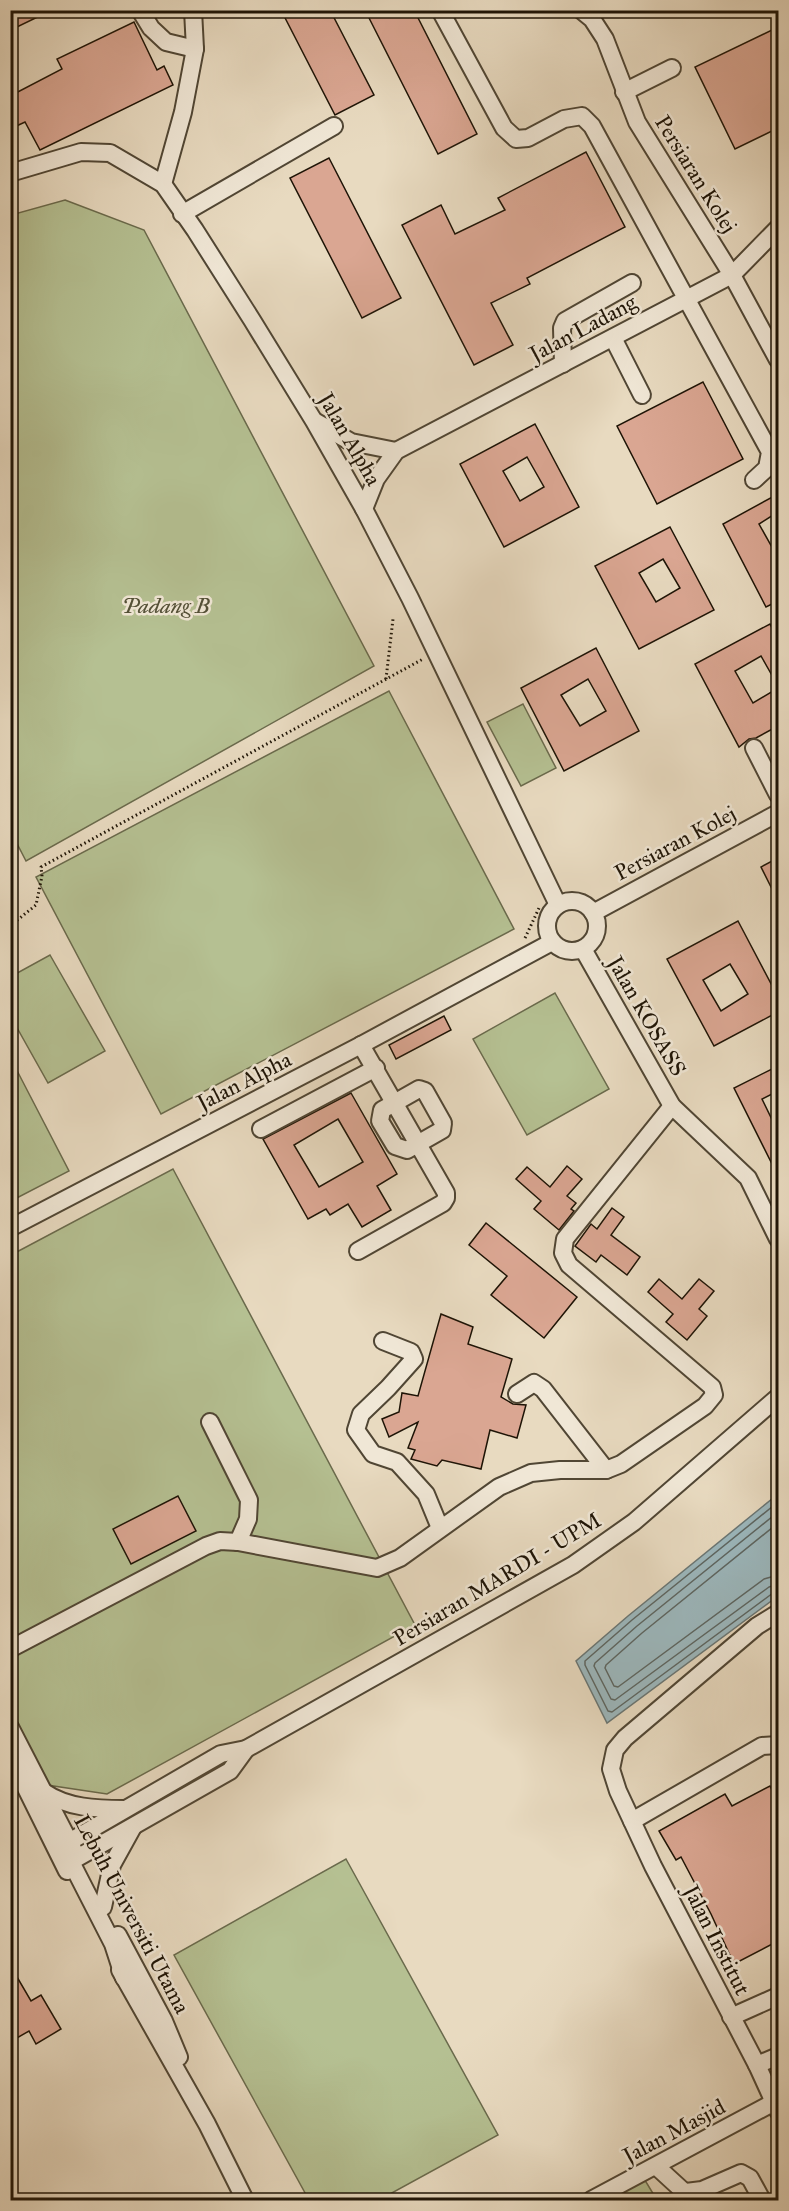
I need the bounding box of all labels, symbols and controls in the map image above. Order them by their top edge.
street label: Persiaran Kolej [649,110,743,238]
street label: Jalan Ladang [523,288,642,368]
street label: Jalan Alpha [312,386,388,491]
park label: Padang B [122,592,210,619]
street label: Persiaran Kolej [610,800,740,886]
street label: Jalan KOSASS [601,949,692,1081]
street label: Jalan Alpha [190,1045,297,1117]
street label: Persiaran MARDI - UPM [388,1506,606,1652]
street label: Lebuh Universiti Utama [68,1810,196,2019]
street label: Jalan Institut [677,1879,756,2000]
street label: Jalan Masjid [616,2093,730,2170]

